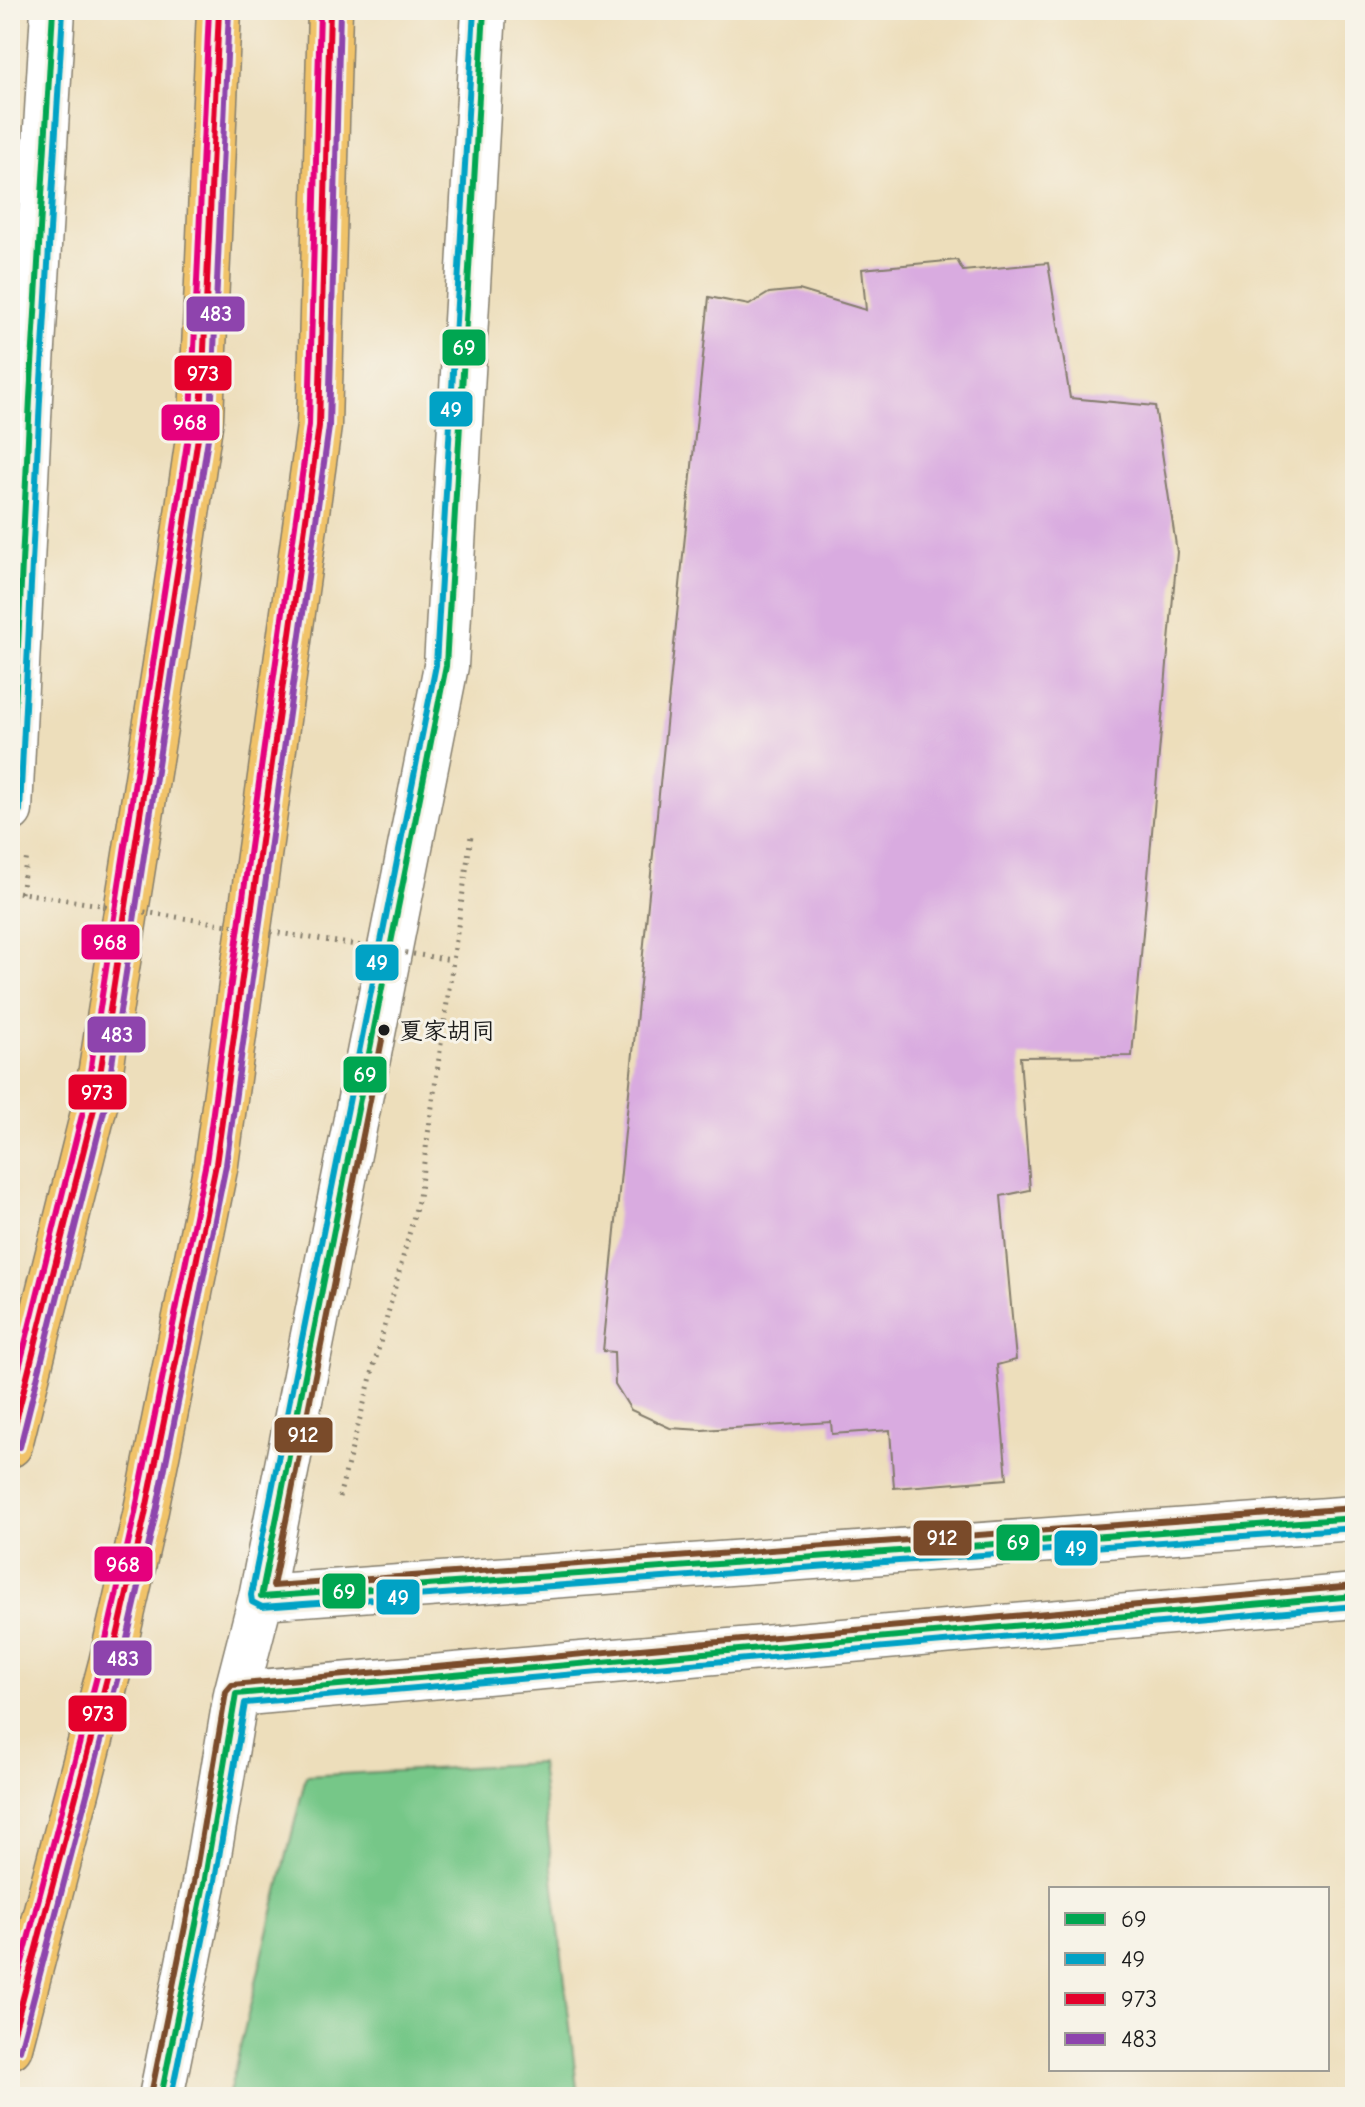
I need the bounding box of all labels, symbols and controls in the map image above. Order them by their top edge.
line badge: 483 [185,295,246,333]
text: 483 [200,301,232,327]
line badge: 69 [441,328,487,367]
text: 69 [452,335,476,361]
line badge: 973 [173,354,233,392]
text: 973 [187,361,219,387]
line badge: 49 [428,390,474,428]
text: 49 [440,397,462,423]
line badge: 968 [160,403,221,442]
text: 968 [173,410,207,436]
line badge: 968 [80,923,141,961]
text: 968 [93,930,127,956]
line badge: 49 [354,943,400,982]
text: 49 [366,950,388,976]
line badge: 483 [86,1015,147,1054]
place label: 夏家胡同 [399,1017,495,1045]
text: 483 [101,1022,133,1048]
marker: 夏家胡同 [376,1022,392,1038]
line badge: 69 [342,1055,388,1094]
text: 69 [353,1062,377,1088]
line badge: 973 [67,1073,128,1111]
text: 973 [81,1080,113,1106]
line badge: 912 [273,1416,334,1454]
text: 912 [287,1422,319,1448]
line badge: 912 [912,1519,973,1557]
line badge: 69 [995,1523,1041,1562]
text: 912 [926,1525,958,1551]
line badge: 49 [1053,1529,1099,1567]
text: 69 [1006,1530,1030,1556]
text: 49 [1065,1536,1087,1562]
line badge: 968 [93,1545,154,1583]
text: 968 [106,1552,140,1578]
line badge: 69 [321,1572,367,1610]
line badge: 49 [375,1578,421,1616]
text: 69 [332,1579,356,1605]
text: 49 [387,1585,409,1611]
line badge: 483 [92,1639,153,1677]
text: 483 [107,1646,139,1672]
line badge: 973 [67,1694,128,1733]
text: 973 [82,1701,114,1727]
legend [1049,1887,1329,2071]
text: 69 [1121,1905,1147,1933]
text: 49 [1121,1945,1145,1973]
text: 973 [1121,1985,1157,2013]
text: 483 [1121,2025,1157,2053]

